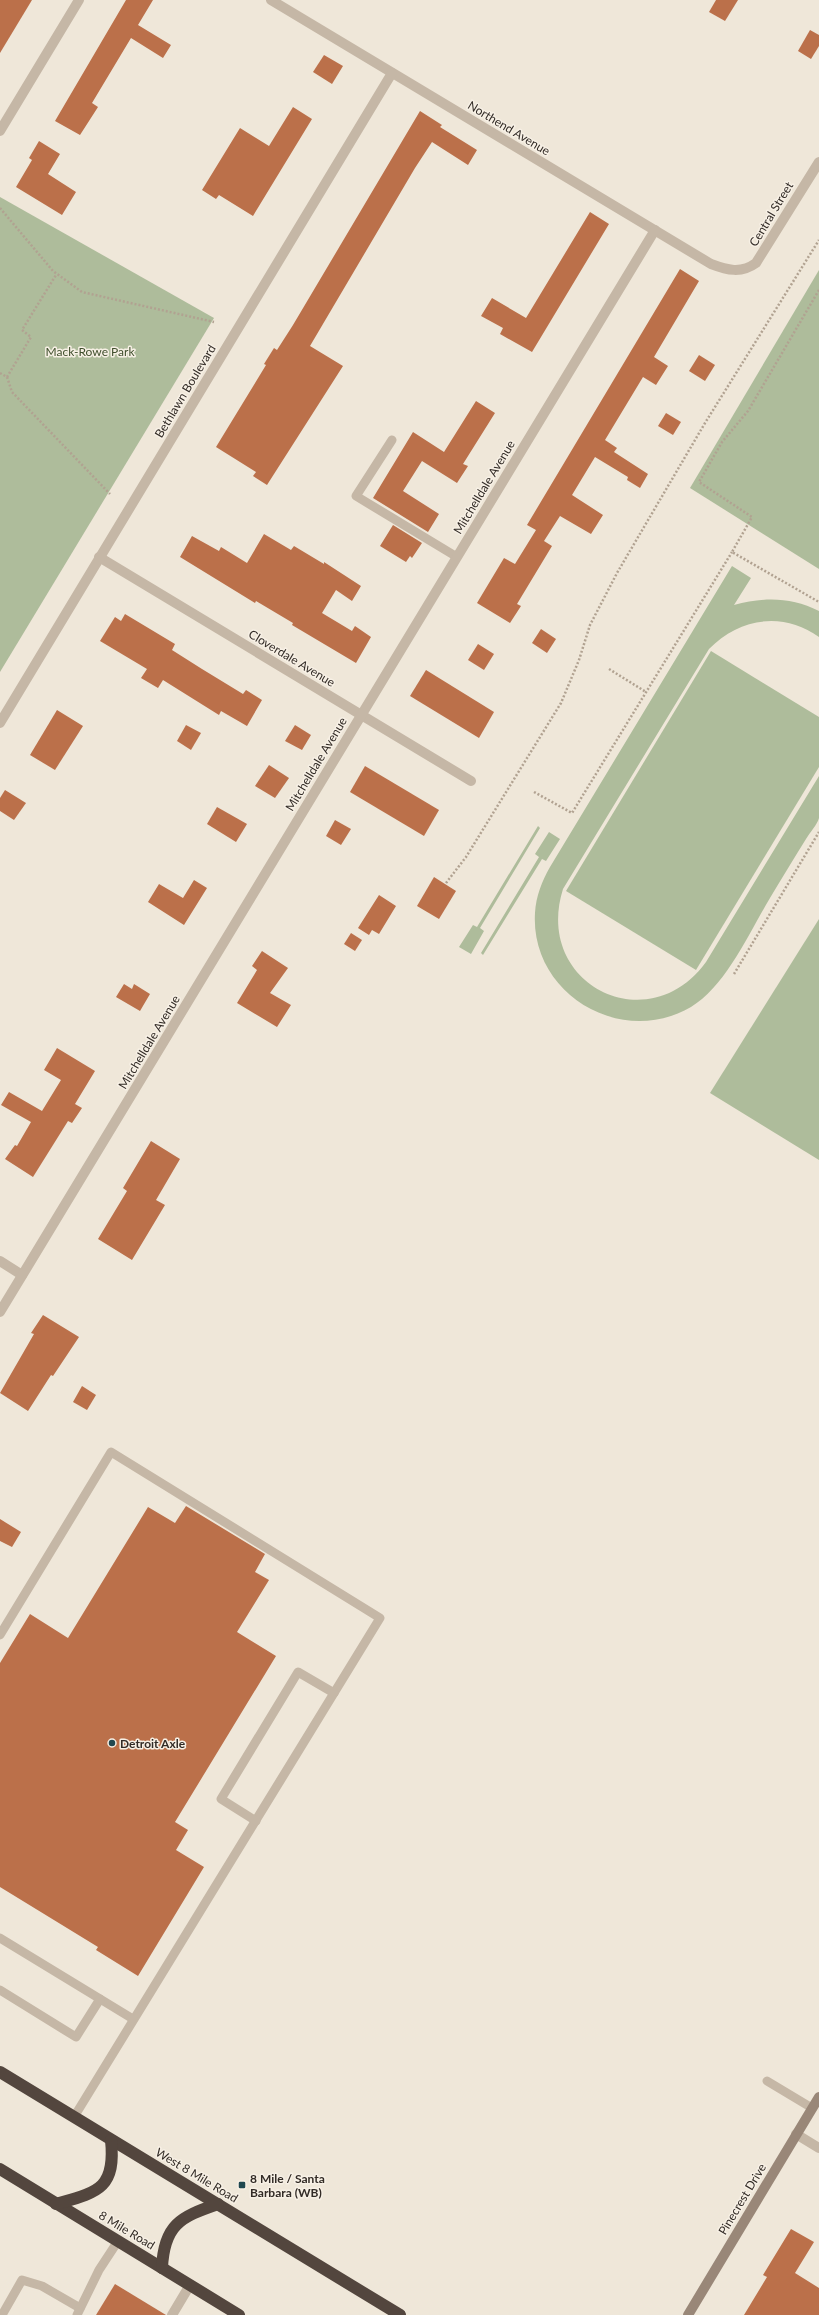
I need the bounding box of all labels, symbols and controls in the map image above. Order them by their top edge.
street label: Northend Avenue [465,98,553,158]
street label: Central Street [746,178,797,249]
street label: Bethlawn Boulevard [151,342,219,440]
park label: Mack-Rowe Park [46,344,135,359]
street label: Mitchelldale Avenue [450,437,518,537]
street label: Cloverdale Avenue [246,626,338,690]
street label: Mitchelldale Avenue [282,714,350,814]
street label: Mitchelldale Avenue [115,992,183,1092]
place label: Detroit Axle [120,1736,186,1751]
marker: Detroit Axle [107,1738,117,1748]
street label: West 8 Mile Road [153,2144,241,2206]
street label: Pinecrest Drive [715,2161,769,2237]
place label: 8 Mile / Santa Barbara (WB) [250,2171,325,2200]
marker: 8 Mile / Santa Barbara (WB) [237,2180,247,2190]
street label: 8 Mile Road [96,2207,158,2253]

